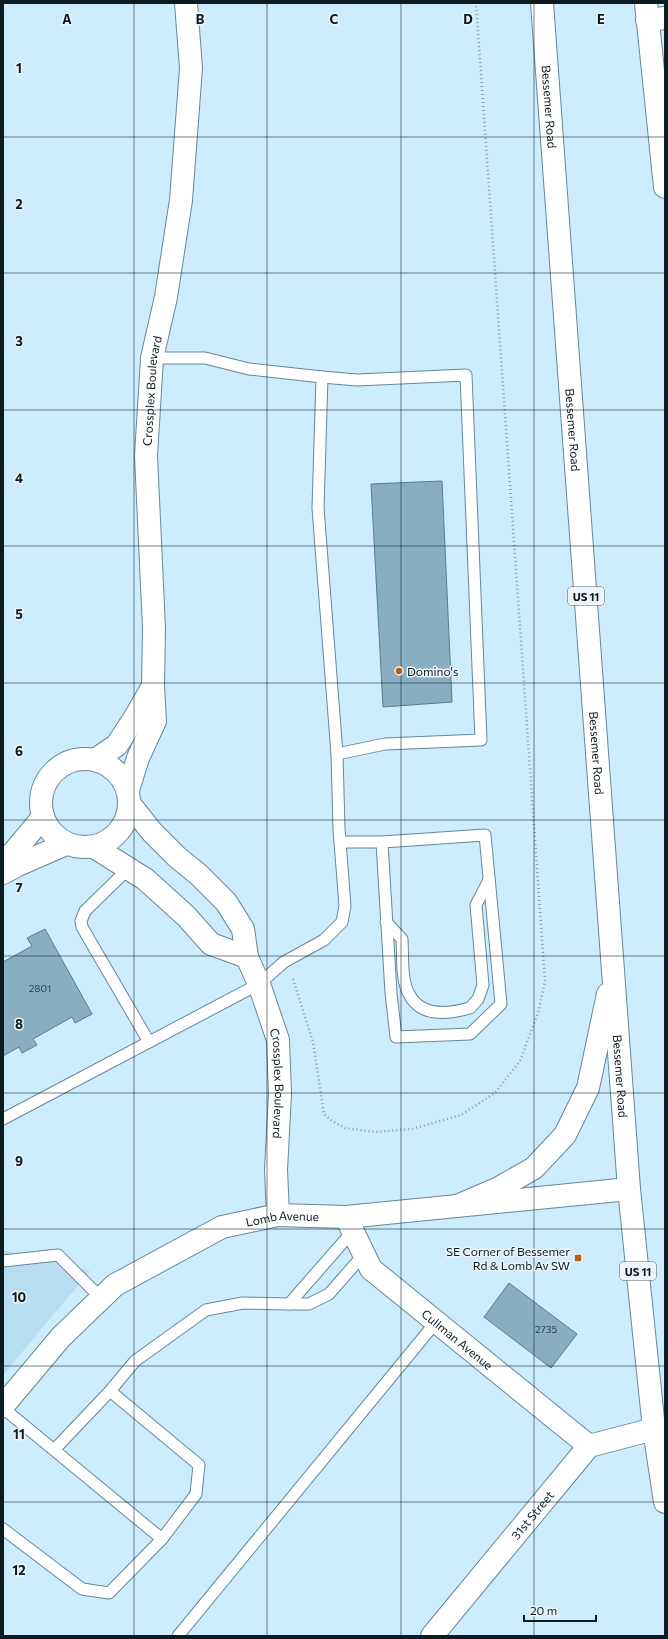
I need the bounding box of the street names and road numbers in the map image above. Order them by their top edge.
street label: Bessemer Road [540,65,560,149]
street label: Crossplex Boulevard [140,334,164,446]
street label: Bessemer Road [563,388,583,472]
road number: US 11 [568,587,604,605]
street label: Bessemer Road [587,711,607,795]
street label: Crossplex Boulevard [267,1026,287,1139]
street label: Bessemer Road [611,1034,631,1118]
street label: Lomb Avenue [244,1208,319,1229]
road number: US 11 [620,1262,656,1280]
street label: Cullman Avenue [419,1306,496,1372]
street label: 31st Street [508,1488,556,1542]

